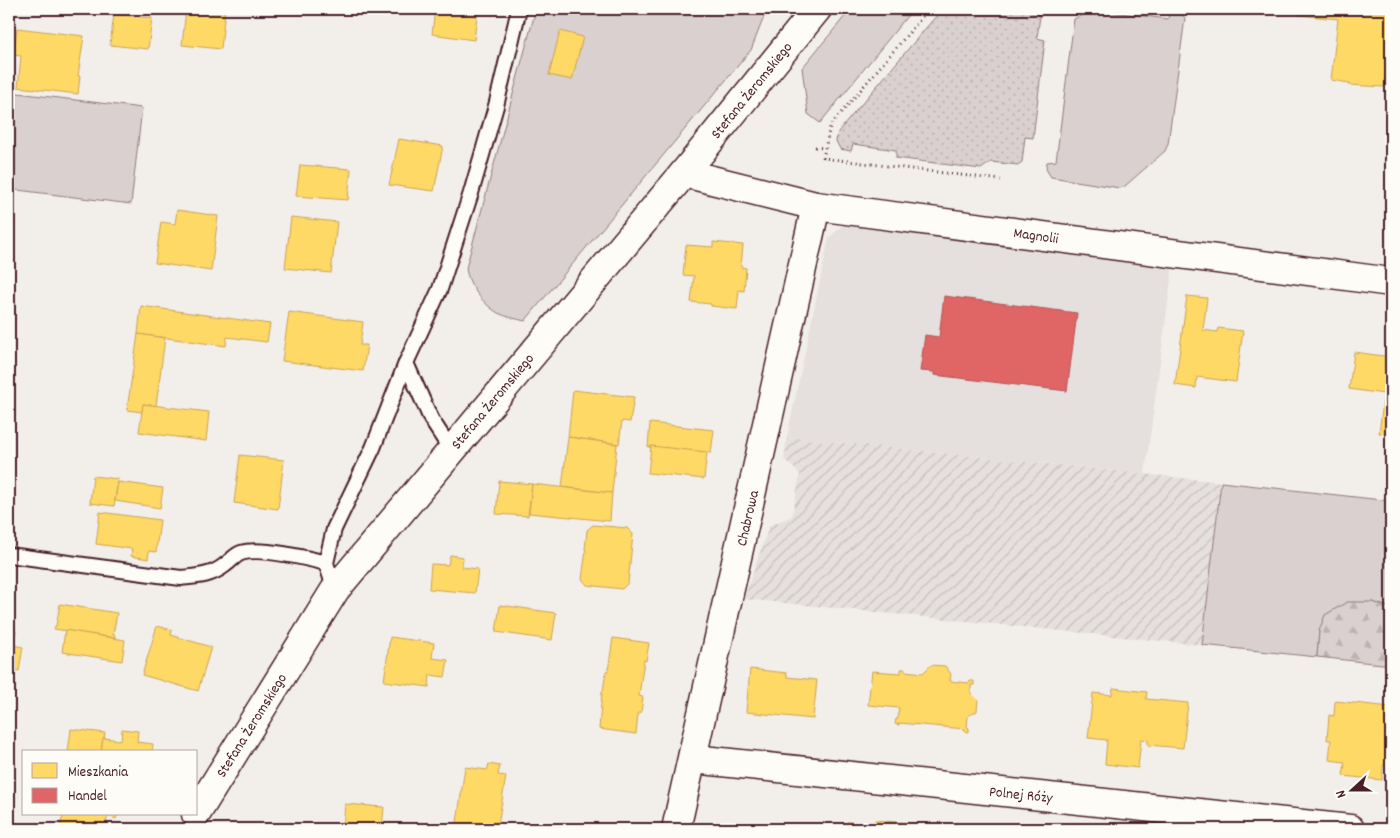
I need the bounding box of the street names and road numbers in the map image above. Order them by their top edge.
street label: Stefana Żeromskiego [706,38,799,145]
street label: Magnolii [1012,223,1060,251]
street label: Stefana Żeromskiego [447,349,541,455]
street label: Chabrowa [732,487,766,549]
street label: Stefana Żeromskiego [212,669,294,783]
street label: Polnej Róży [988,782,1055,810]

